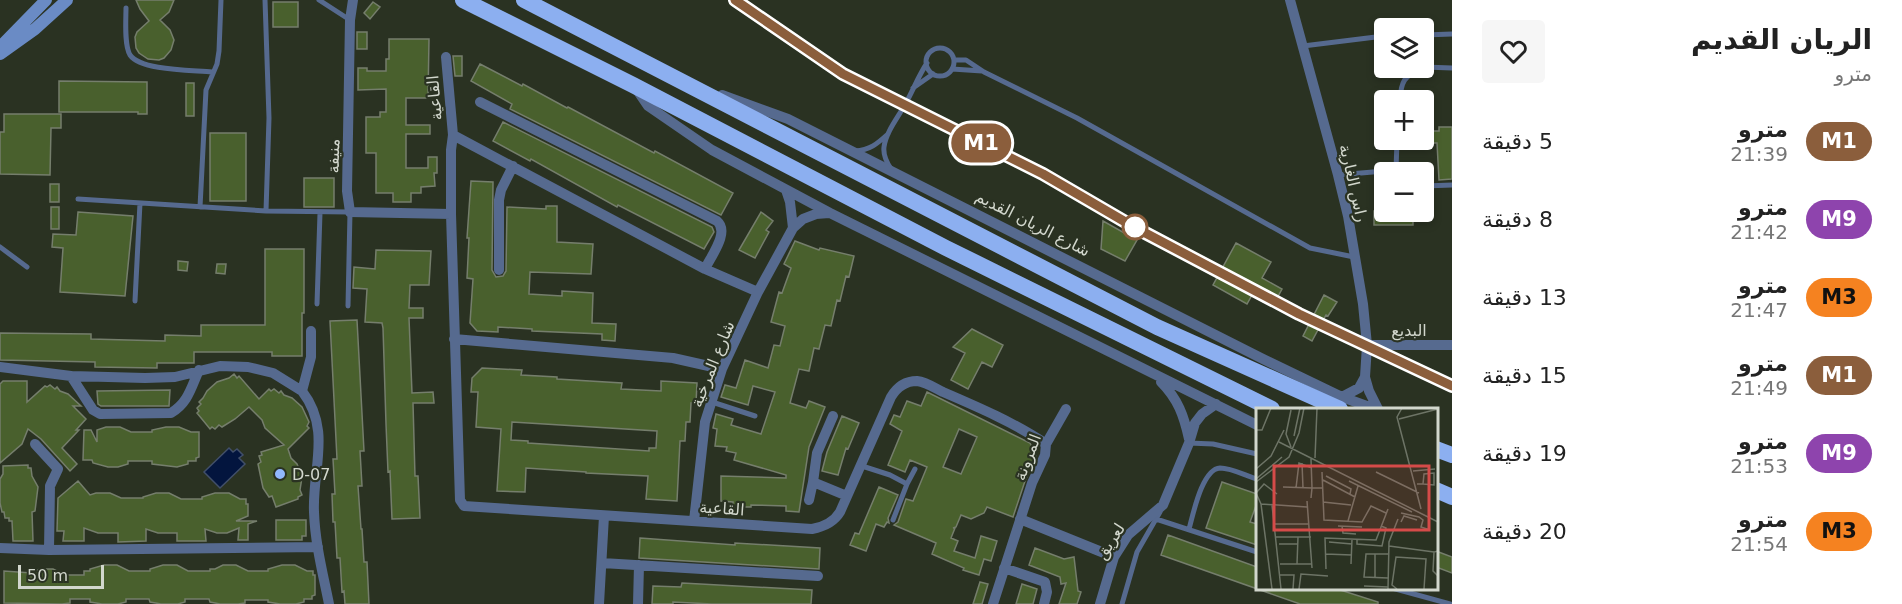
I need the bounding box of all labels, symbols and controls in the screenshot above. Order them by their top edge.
map controls [1374,18,1434,222]
button: layers [1374,18,1434,78]
button: heart [1482,20,1545,83]
text: الريان القديم [1691,23,1872,56]
text: مترو [1835,62,1872,86]
street label: القاعية [423,75,446,121]
button: + [1374,90,1434,150]
text: مترو [1738,117,1788,142]
line badge: M1 [954,124,1008,162]
text: 5 دقيقة [1482,129,1553,154]
text: M1 [1821,129,1857,153]
text: M1 [963,131,999,155]
street label: منيفة [324,138,343,174]
street label: راس الغارية [1334,142,1372,224]
text: 21:39 [1730,142,1788,166]
button: − [1374,162,1434,222]
street label: شارع الريان القديم [972,186,1093,261]
text: مترو [1738,195,1788,220]
text: 8 دقيقة [1482,207,1553,232]
text: M9 [1821,207,1857,231]
unlabelled marker [1122,214,1148,240]
text: 21:42 [1730,220,1788,244]
text: مترو [1738,273,1788,298]
text: 13 دقيقة [1482,285,1567,310]
text: M3 [1821,285,1857,309]
text: 21:47 [1730,298,1788,322]
street label: شارع المرخية [687,318,739,410]
street label: البديع [1391,321,1427,341]
text: مترو [1738,351,1788,376]
text: 15 دقيقة [1482,363,1567,388]
text: M1 [1821,363,1857,387]
text: 21:49 [1730,376,1788,400]
inset map [1256,408,1437,589]
text: مترو [1738,429,1788,454]
street label: المرونة [1010,431,1046,483]
text: 19 دقيقة [1482,441,1567,466]
text: M9 [1821,441,1857,465]
text: 21:53 [1730,454,1788,478]
place label: D-07 [292,465,330,484]
marker: D-07 [273,467,287,481]
street label: القاعية [699,497,745,520]
text: مترو [1738,507,1788,532]
text: 20 دقيقة [1482,519,1567,544]
text: M3 [1821,519,1857,543]
street label: لعريق [1092,520,1130,563]
text: 21:54 [1730,532,1788,556]
scale bar [18,562,104,590]
text: 50 m [27,566,68,585]

